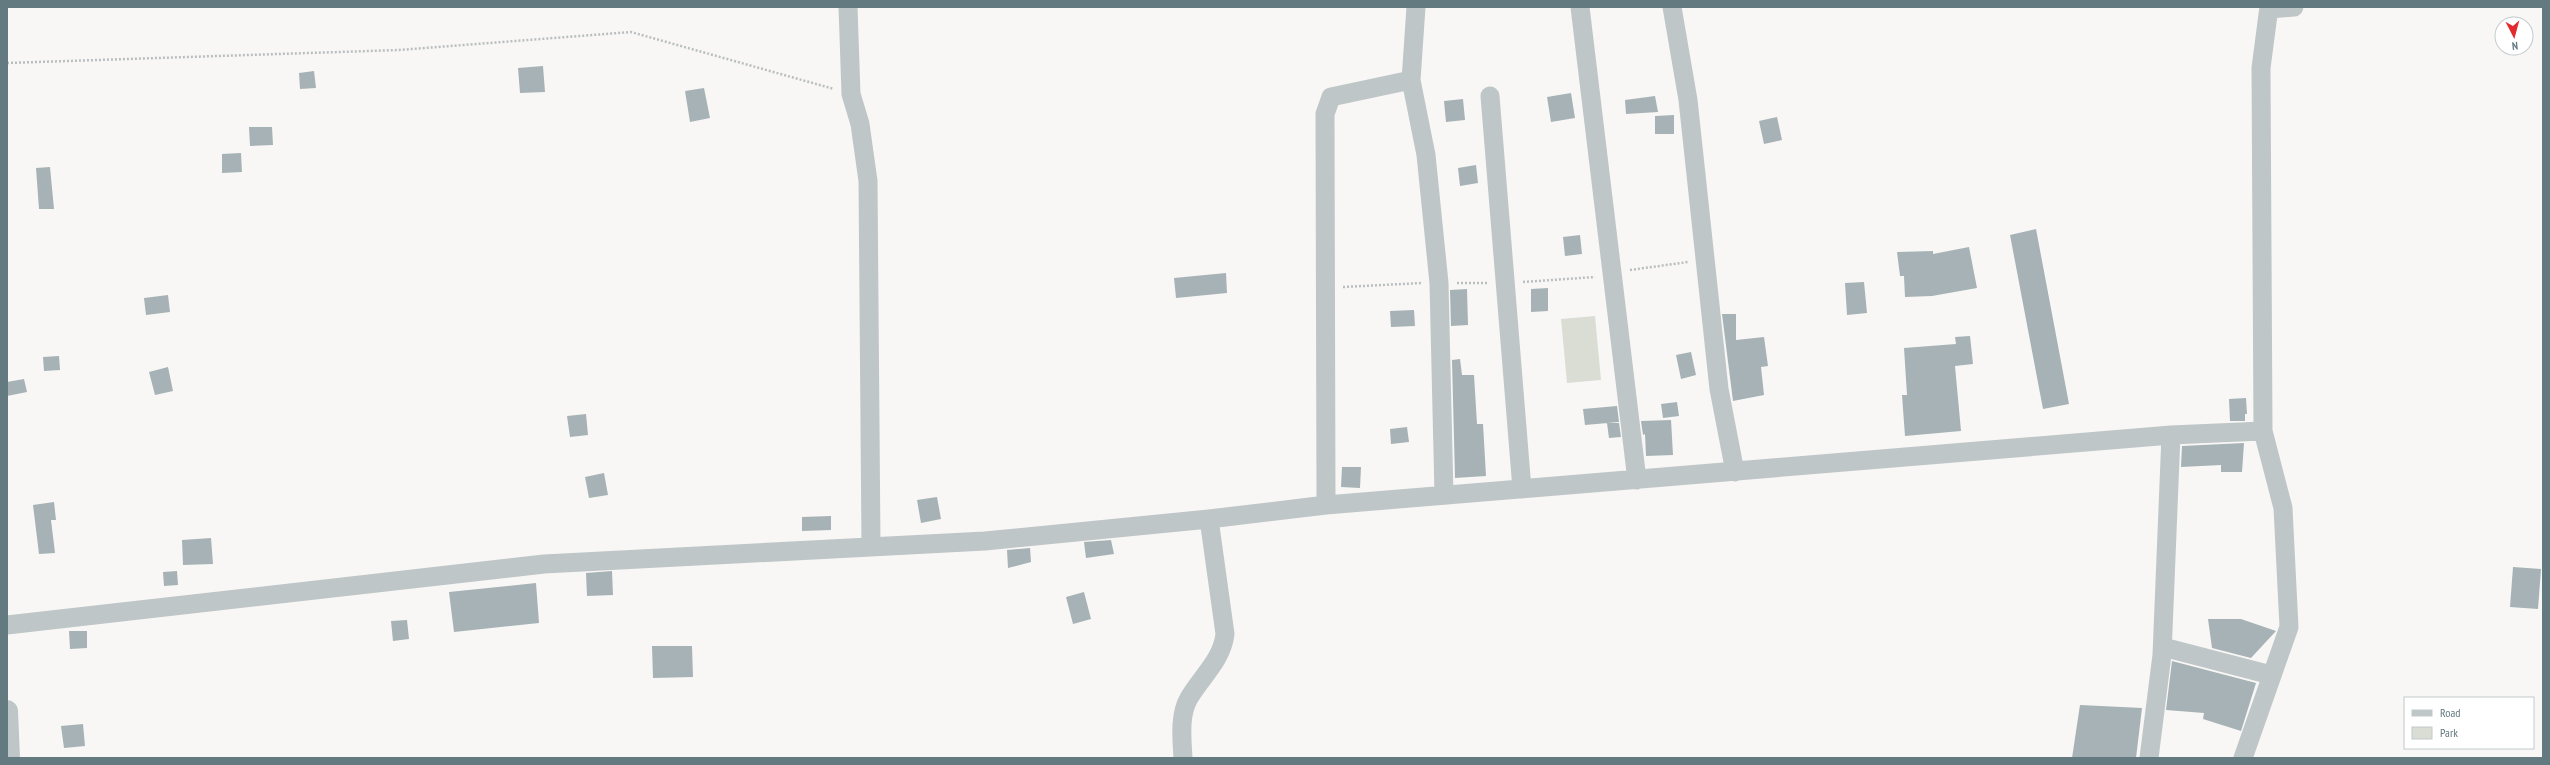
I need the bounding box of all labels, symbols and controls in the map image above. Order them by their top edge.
north arrow [2494,16,2534,56]
text: N [2511,39,2519,53]
legend [2404,697,2534,749]
text: Road [2440,705,2460,720]
text: Park [2440,725,2458,740]

